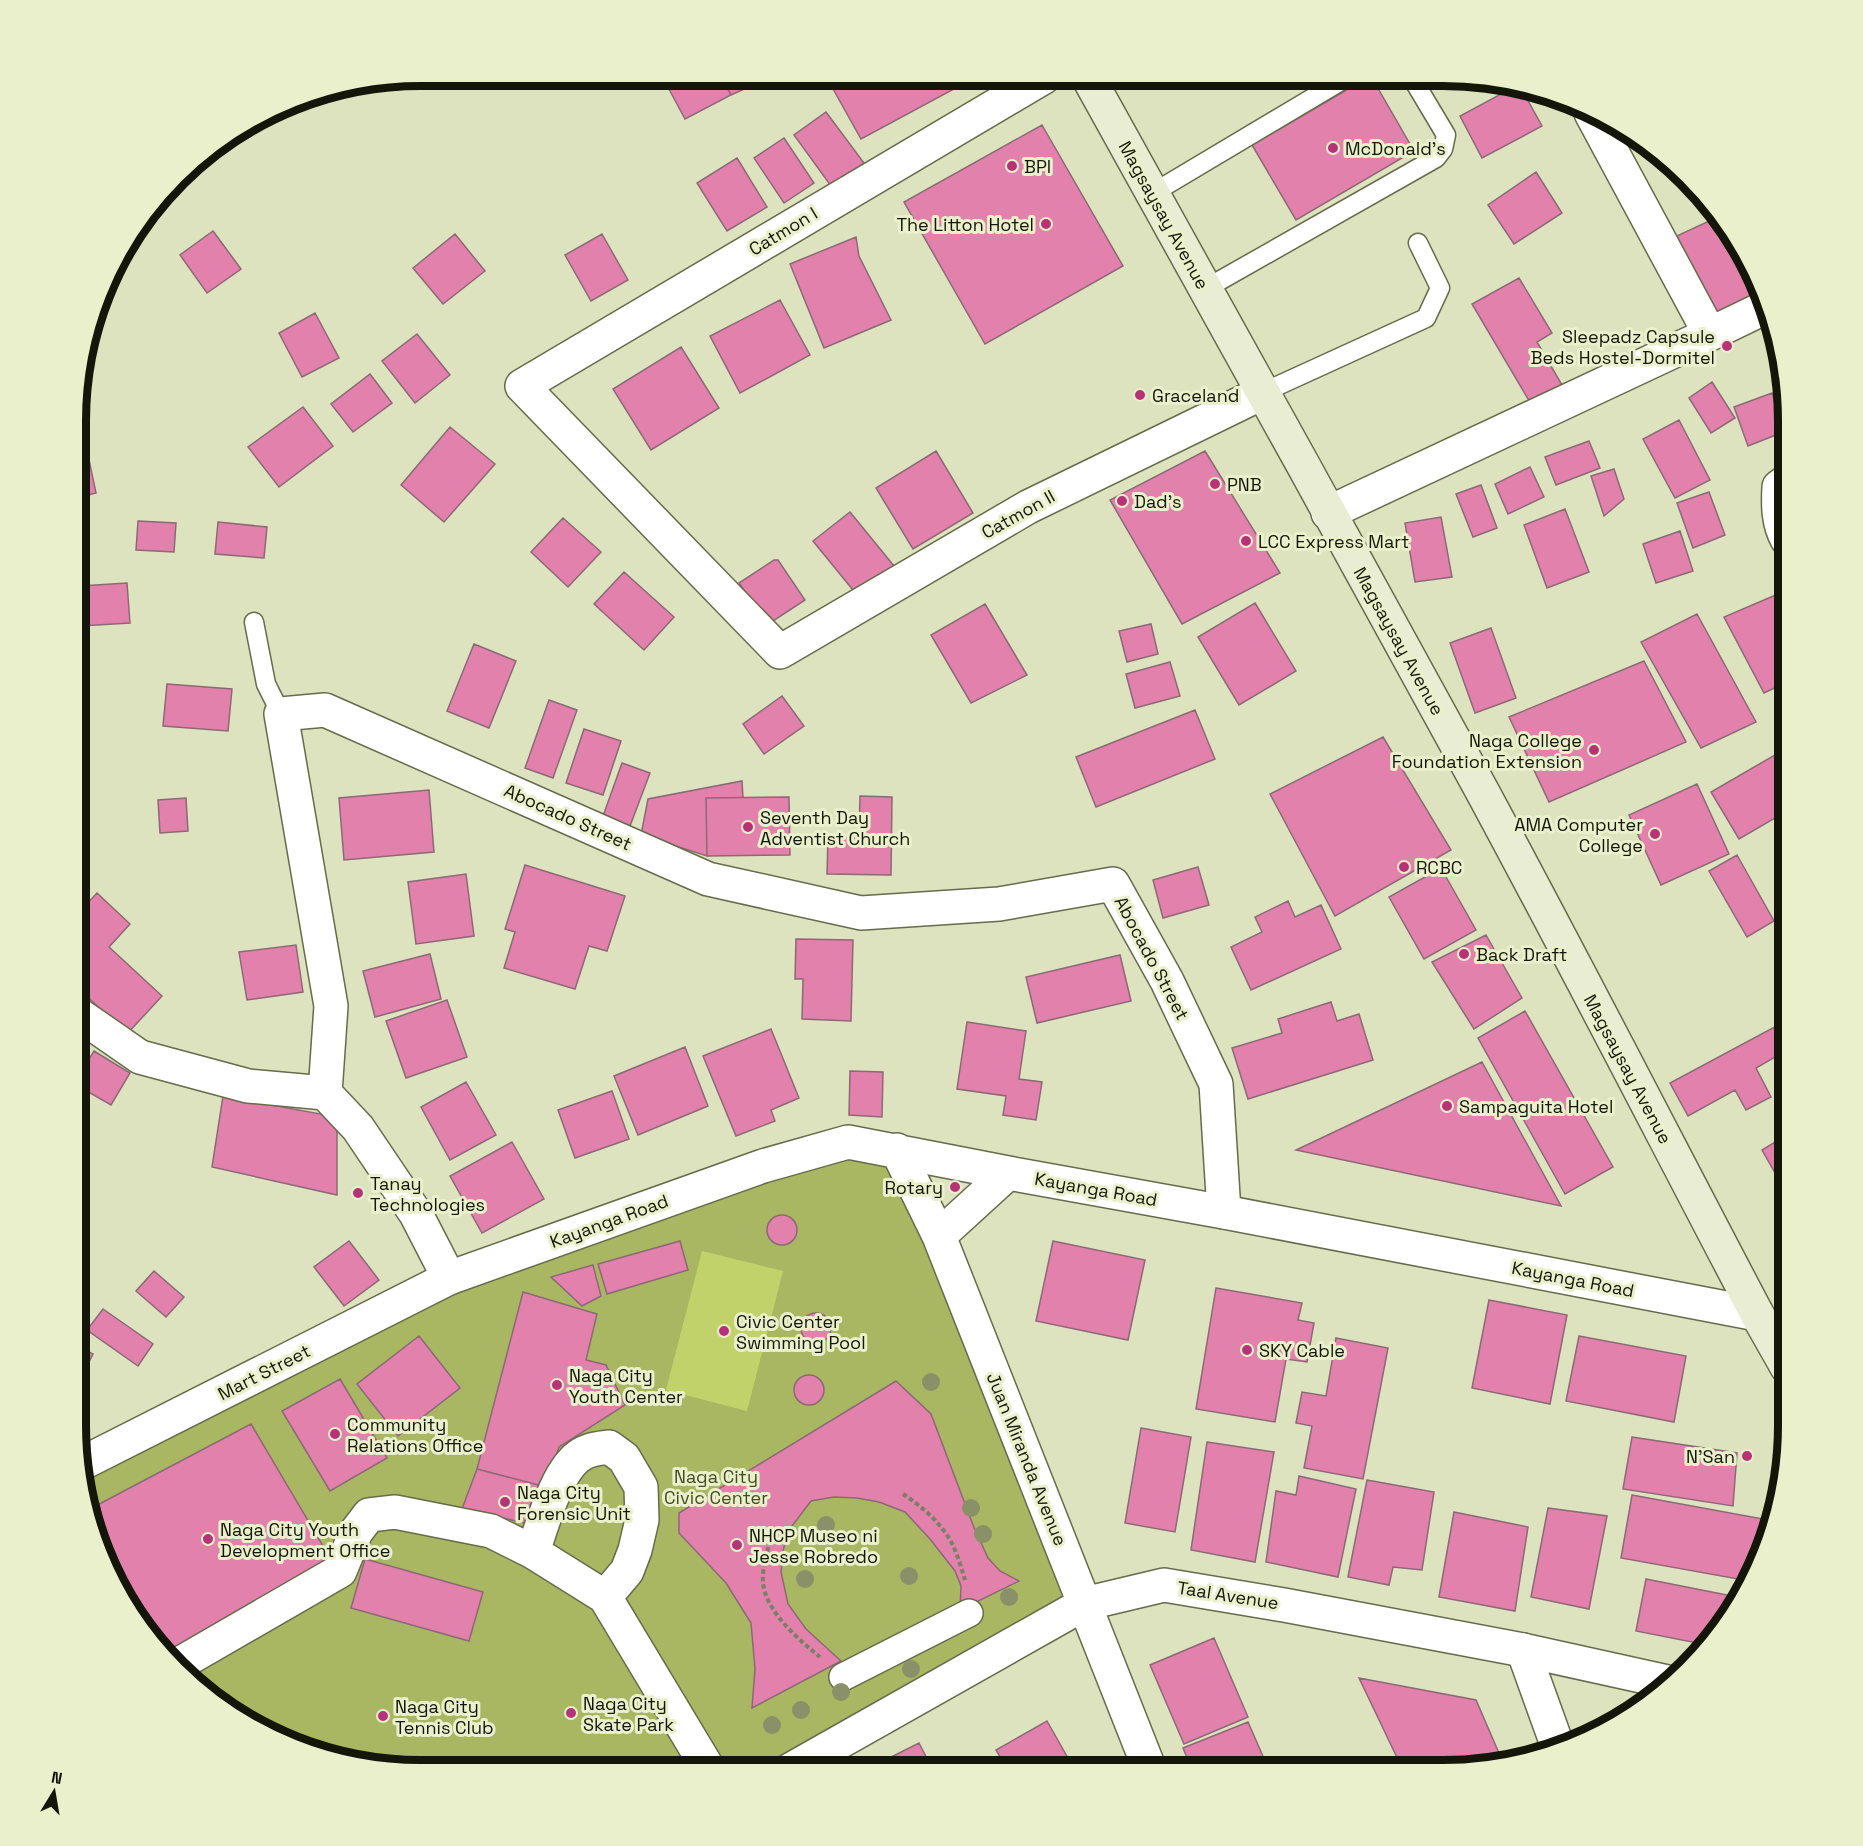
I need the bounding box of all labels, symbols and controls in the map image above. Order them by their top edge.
street label: Magsaysay Avenue [1114,137,1214,293]
place label: McDonald's [1345,137,1446,160]
marker: McDonald's [1326,141,1340,155]
place label: BPI [1024,155,1051,178]
marker: BPI [1005,159,1019,173]
street label: Catmon I [744,201,822,261]
place label: The Litton Hotel [896,213,1034,236]
marker: The Litton Hotel [1039,217,1053,231]
place label: Sleepadz Capsule Beds Hostel-Dormitel [1531,325,1715,369]
marker: Sleepadz Capsule Beds Hostel-Dormitel [1720,339,1734,353]
place label: Graceland [1152,384,1239,407]
marker: Graceland [1133,388,1147,402]
place label: PNB [1227,473,1262,496]
marker: PNB [1208,477,1222,491]
street label: Catmon II [977,484,1059,544]
place label: Dad's [1134,490,1182,513]
marker: Dad's [1115,494,1129,508]
place label: LCC Express Mart [1258,530,1409,553]
marker: LCC Express Mart [1239,534,1253,548]
street label: Magsaysay Avenue [1349,563,1449,719]
place label: Naga College Foundation Extension [1392,729,1582,773]
marker: Naga College Foundation Extension [1587,743,1601,757]
street label: Abocado Street [501,779,635,855]
place label: Seventh Day Adventist Church [760,806,910,850]
place label: AMA Computer College [1514,813,1643,857]
marker: Seventh Day Adventist Church [741,820,755,834]
marker: AMA Computer College [1648,827,1662,841]
place label: RCBC [1416,856,1462,879]
marker: RCBC [1397,860,1411,874]
street label: Abocado Street [1110,892,1194,1024]
place label: Back Draft [1476,943,1567,966]
marker: Back Draft [1457,947,1471,961]
street label: Magsaysay Avenue [1579,990,1677,1148]
place label: Sampaguita Hotel [1459,1095,1613,1118]
marker: Sampaguita Hotel [1440,1099,1454,1113]
street label: Kayanga Road [1033,1167,1159,1211]
place label: Tanay Technologies [370,1172,485,1216]
place label: Rotary [884,1176,943,1199]
marker: Rotary [948,1180,962,1194]
marker: Tanay Technologies [351,1186,365,1200]
street label: Kayanga Road [547,1189,671,1253]
street label: Kayanga Road [1510,1256,1636,1302]
place label: Civic Center Swimming Pool [736,1310,866,1354]
marker: Civic Center Swimming Pool [717,1324,731,1338]
street label: Mart Street [214,1339,314,1405]
place label: SKY Cable [1259,1339,1345,1362]
marker: SKY Cable [1240,1343,1254,1357]
place label: Naga City Youth Center [569,1364,683,1408]
street label: Juan Miranda Avenue [982,1369,1072,1549]
marker: Naga City Youth Center [550,1378,564,1392]
place label: Community Relations Office [347,1413,483,1457]
marker: Community Relations Office [328,1427,342,1441]
place label: N'San [1686,1445,1735,1468]
marker: N'San [1740,1449,1754,1463]
park label: Naga City Civic Center [664,1465,768,1509]
place label: Naga City Forensic Unit [517,1481,631,1525]
marker: Naga City Forensic Unit [498,1495,512,1509]
place label: Naga City Youth Development Office [220,1518,390,1562]
place label: NHCP Museo ni Jesse Robredo [749,1524,878,1568]
marker: Naga City Youth Development Office [201,1532,215,1546]
marker: NHCP Museo ni Jesse Robredo [730,1538,744,1552]
street label: Taal Avenue [1176,1576,1280,1614]
place label: Naga City Skate Park [583,1692,674,1736]
place label: Naga City Tennis Club [395,1695,494,1739]
marker: Naga City Skate Park [564,1706,578,1720]
marker: Naga City Tennis Club [376,1709,390,1723]
north arrow [24,1762,84,1822]
text: N [49,1766,64,1789]

